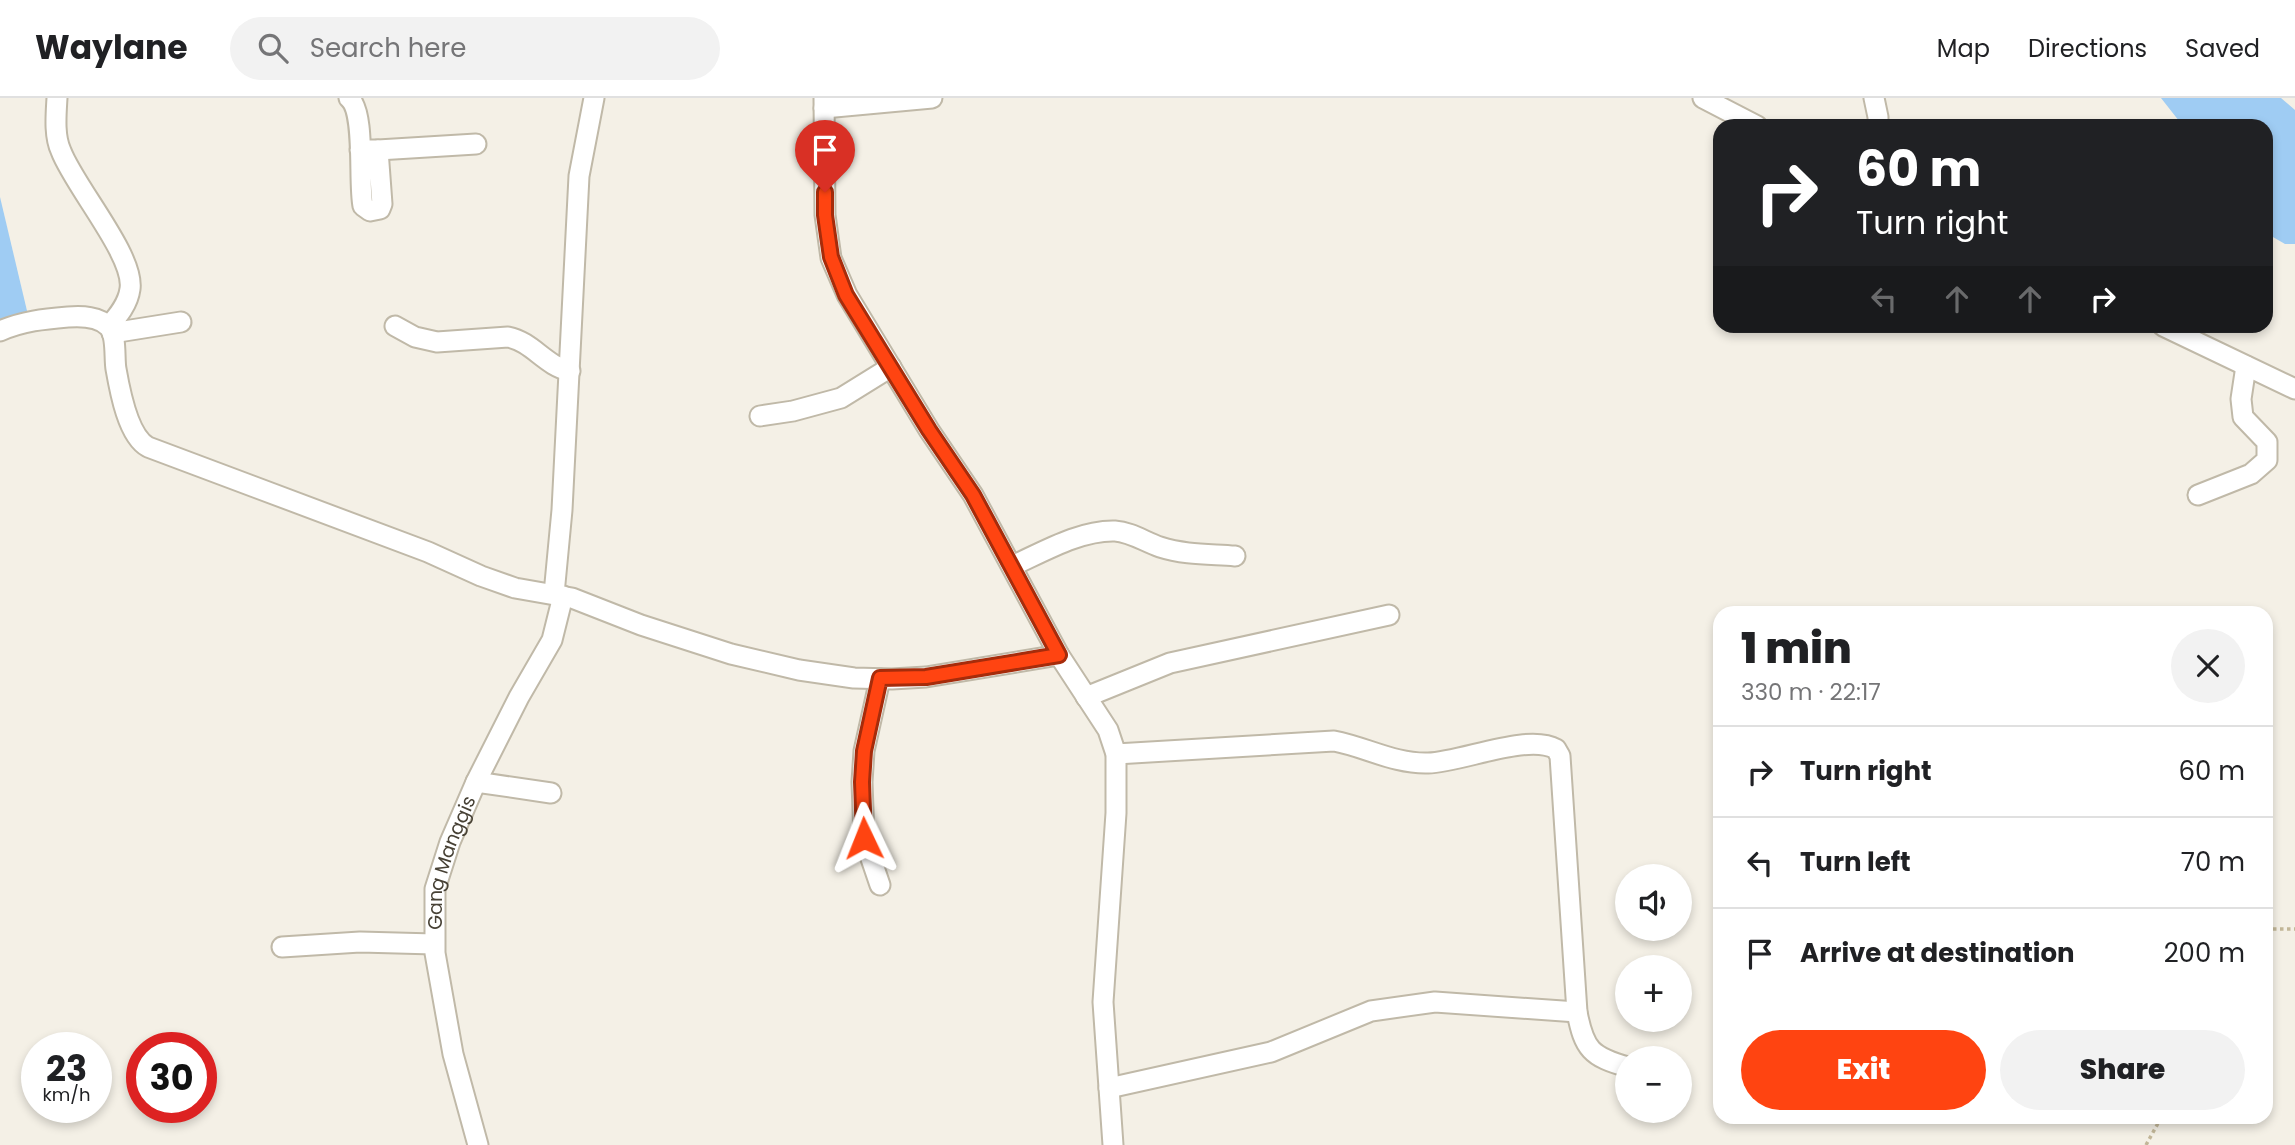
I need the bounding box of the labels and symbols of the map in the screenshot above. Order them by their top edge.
pin [795,120,855,192]
street label: Gang Manggis [422,791,483,930]
position arrow [827,801,901,875]
speed limit sign: 30 [126,1032,217,1123]

